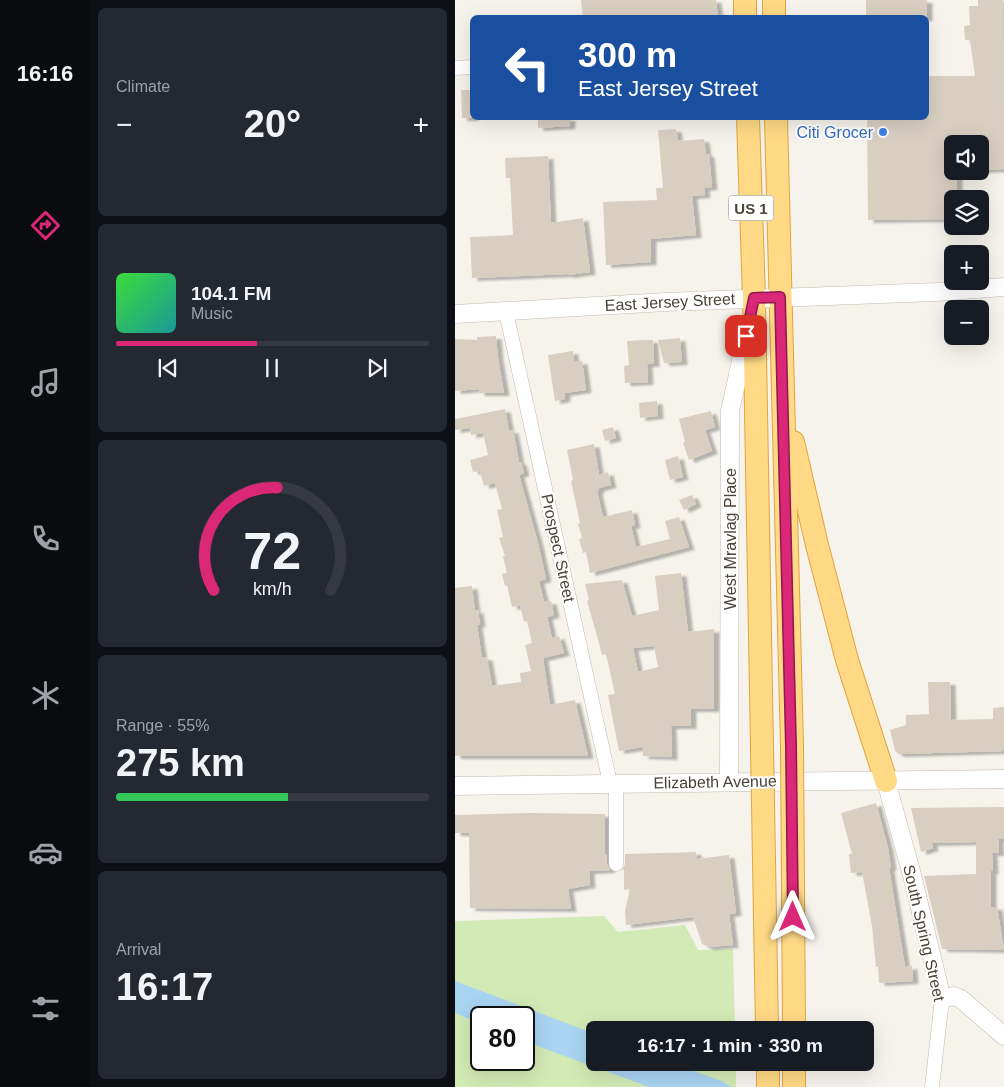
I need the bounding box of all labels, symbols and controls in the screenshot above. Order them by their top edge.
icon: left [495,35,560,100]
text: 300 m [578,35,677,74]
text: 16:16 [17,61,73,86]
text: East Jersey Street [578,76,758,101]
text: Climate [116,78,170,95]
text: 20° [244,103,301,145]
text: − [116,109,132,140]
text: + [413,109,429,140]
place label: Citi Grocer [797,124,874,141]
marker: Citi Grocer [877,126,889,138]
map controls [944,135,989,345]
button: sound [944,135,989,180]
button: layers [944,190,989,235]
road number: US 1 [729,196,773,220]
icon: directions [28,208,63,243]
button: + [944,245,989,290]
text: 104.1 FM [191,283,271,304]
street label: East Jersey Street [604,290,736,314]
button: − [944,300,989,345]
text: Music [191,305,233,322]
pin [725,315,767,357]
icon: arrive [732,322,760,350]
icon: previous [154,354,182,382]
icon: pause [258,354,286,382]
icon: next [363,354,391,382]
icon: music [28,365,63,400]
street label: West Mravlag Place [722,468,739,610]
street label: Prospect Street [538,492,578,604]
icon: phone [28,521,63,556]
text: 72 [244,522,301,580]
text: km/h [253,579,292,599]
icon: climate [28,678,63,713]
text: Range · 55% [116,717,209,734]
text: 275 km [116,742,245,784]
street label: Elizabeth Avenue [653,772,777,792]
icon: car [28,835,63,870]
street label: South Spring Street [900,863,948,1003]
position arrow [766,890,818,942]
text: Arrival [116,941,161,958]
text: 16:17 [116,966,213,1008]
icon: filters [28,991,63,1026]
speed limit sign: 80 [470,1006,535,1071]
text: 16:17 · 1 min · 330 m [637,1035,823,1056]

